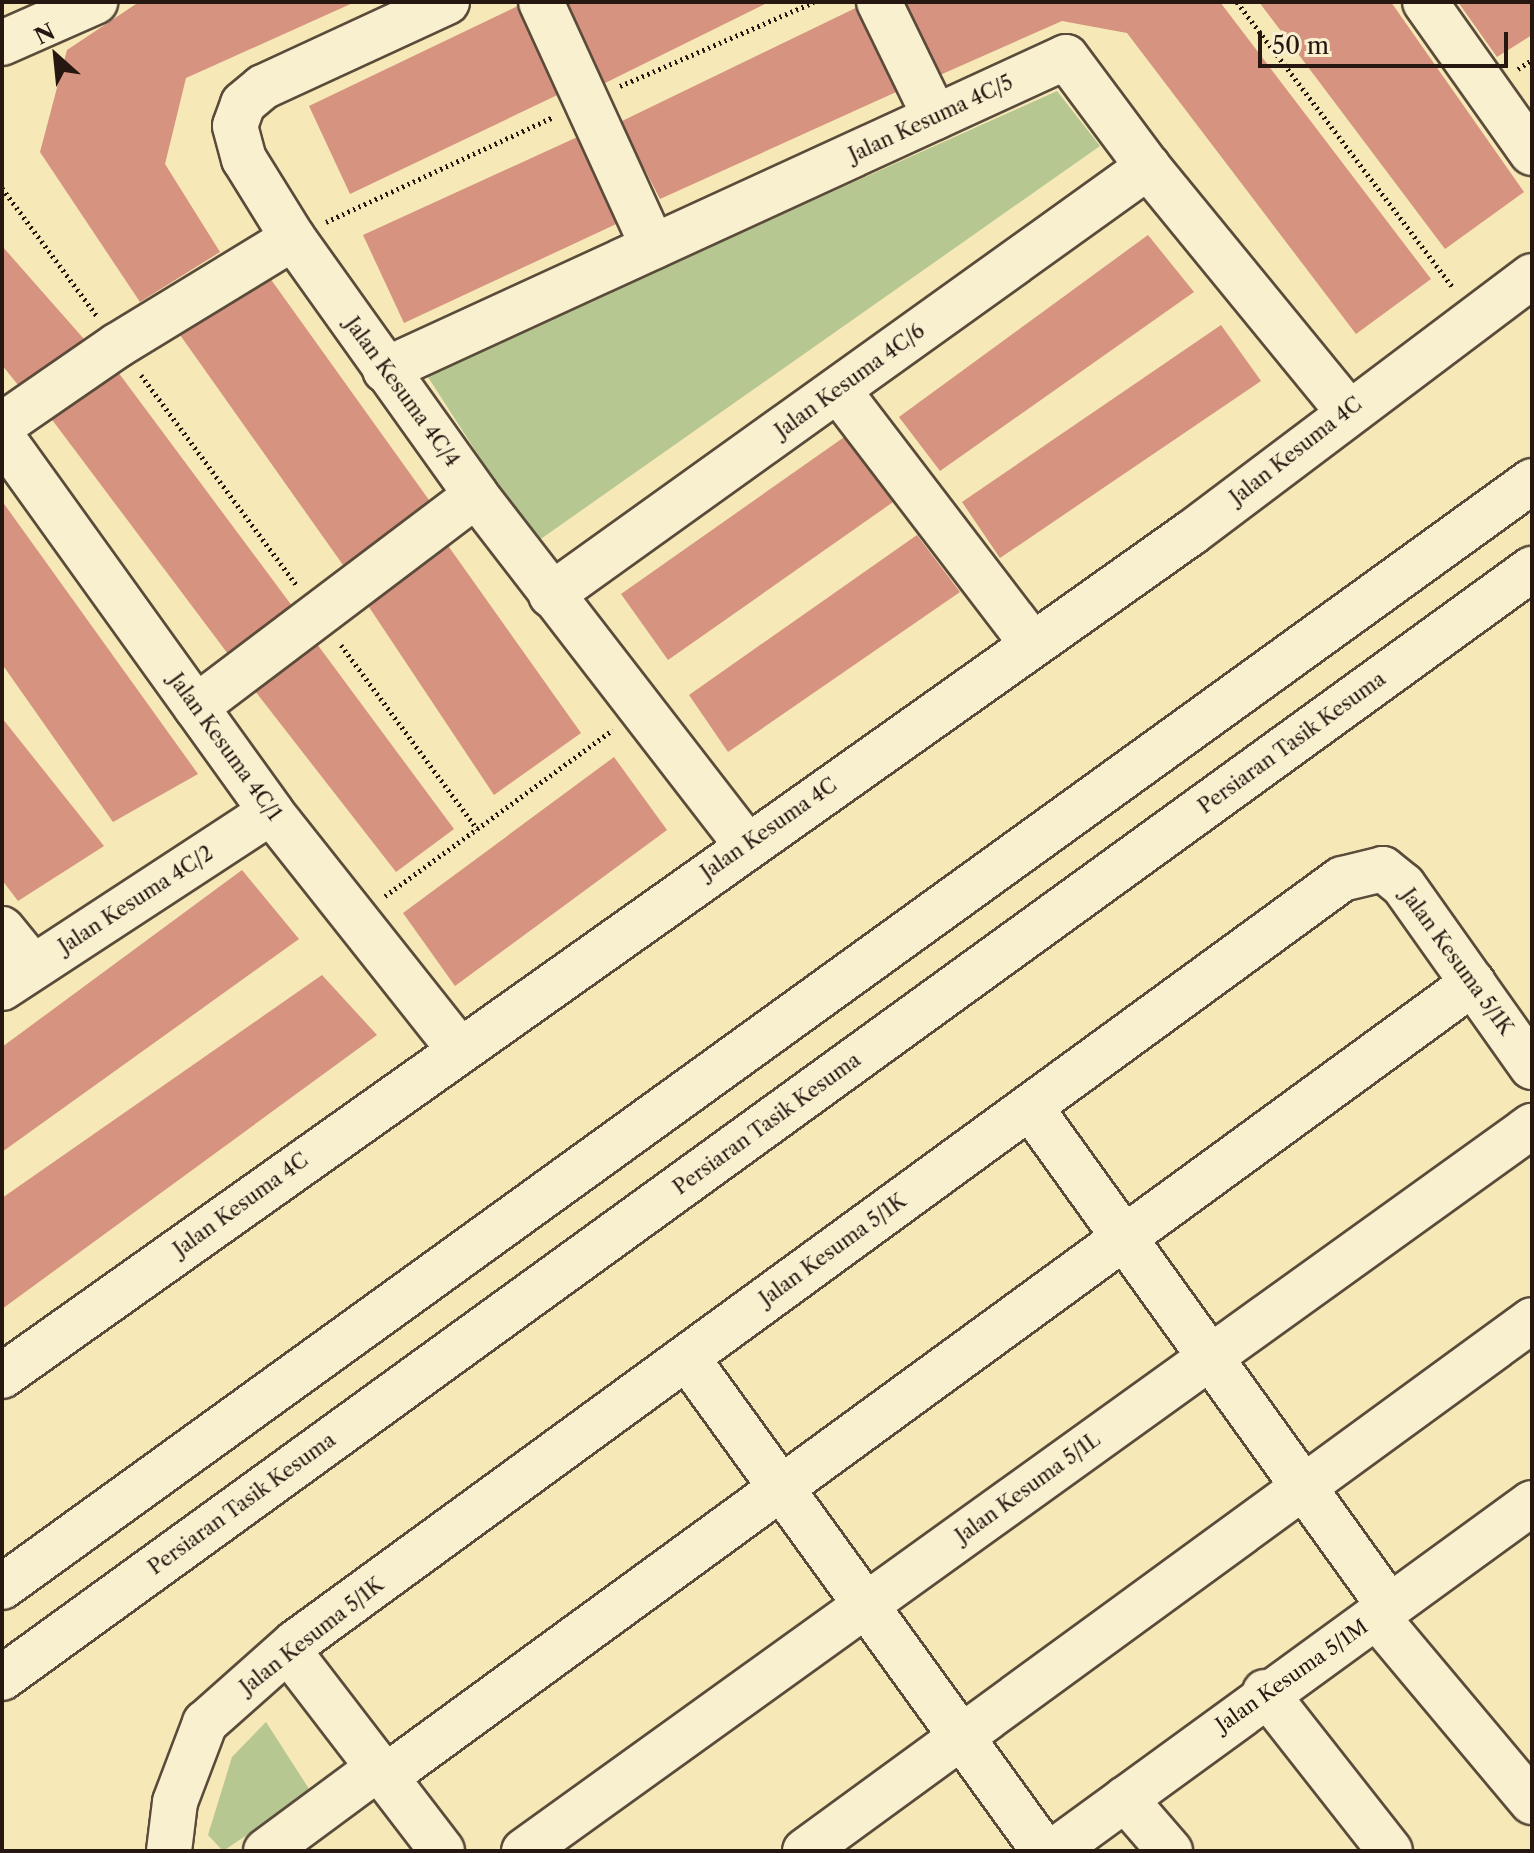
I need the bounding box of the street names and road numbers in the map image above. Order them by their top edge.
street label: Jalan Kesuma 4C/5 [845,70,1017,168]
street label: Jalan Kesuma 4C/4 [340,313,464,471]
street label: Jalan Kesuma 4C/6 [771,319,929,443]
street label: Jalan Kesuma 4C [1225,392,1367,510]
street label: Persiaran Tasik Kesuma [1193,667,1391,819]
street label: Jalan Kesuma 4C/1 [164,669,286,825]
street label: Jalan Kesuma 4C [696,773,842,885]
street label: Jalan Kesuma 4C/2 [54,841,218,959]
street label: Jalan Kesuma 5/1K [1396,884,1518,1040]
street label: Persiaran Tasik Kesuma [668,1048,866,1200]
street label: Jalan Kesuma 4C [169,1148,313,1262]
street label: Jalan Kesuma 5/1K [755,1189,911,1311]
street label: Jalan Kesuma 5/1L [951,1427,1105,1549]
street label: Persiaran Tasik Kesuma [143,1428,341,1580]
street label: Jalan Kesuma 5/1K [236,1573,388,1699]
street label: Jalan Kesuma 5/1M [1211,1615,1373,1737]

